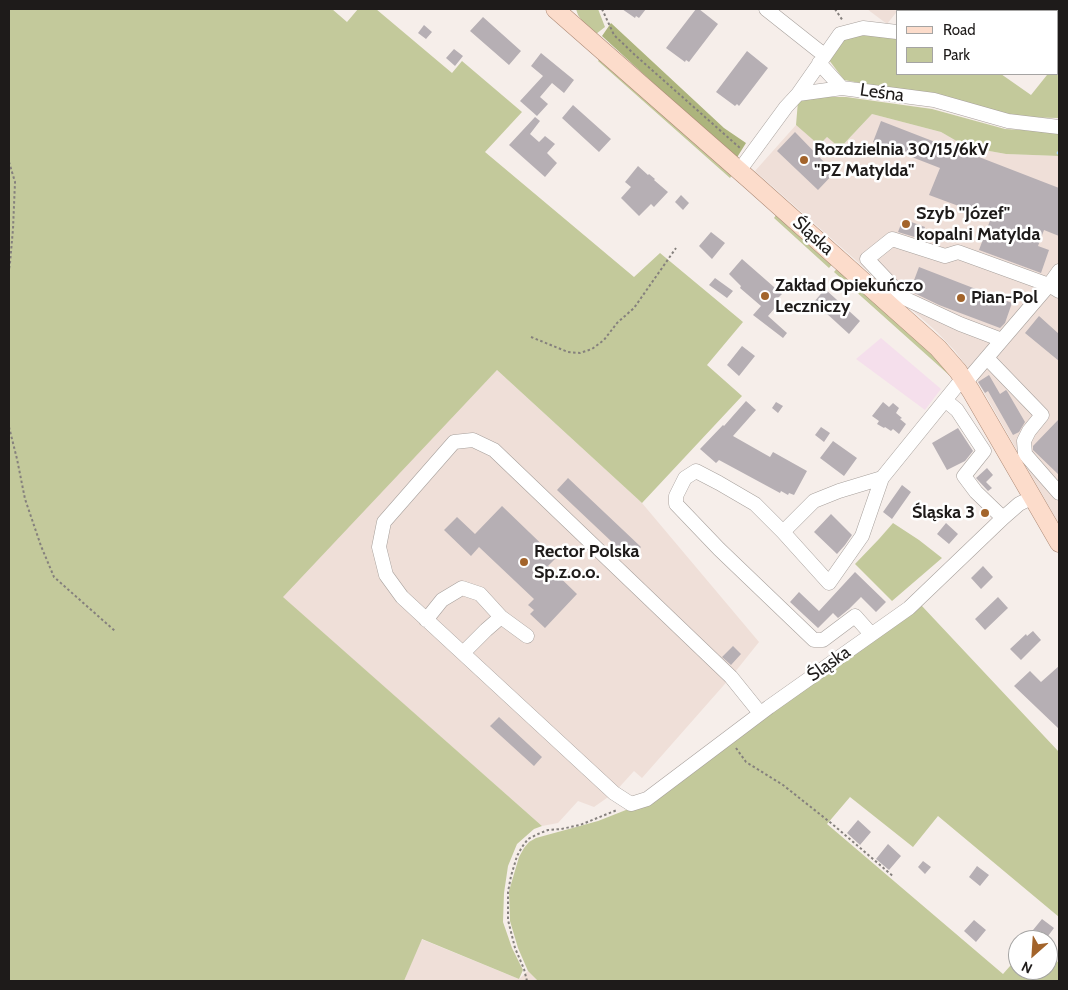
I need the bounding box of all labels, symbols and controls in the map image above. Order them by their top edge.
legend [896,10,1058,75]
text: Road [943,21,976,39]
text: Park [943,46,970,64]
street label: Leśna [859,79,905,107]
place label: Rozdzielnia 30/15/6kV "PZ Matylda" [814,139,989,182]
marker: Rozdzielnia 30/15/6kV "PZ Matylda" [798,154,810,166]
place label: Szyb "Józef" kopalni Matylda [916,203,1040,245]
street label: Śląska [788,212,838,260]
marker: Szyb "Józef" kopalni Matylda [900,218,912,230]
place label: Zakład Opiekuńczo Leczniczy [775,275,923,318]
place label: Pian-Pol [971,287,1038,309]
marker: Zakład Opiekuńczo Leczniczy [759,290,771,302]
marker: Pian-Pol [955,292,967,304]
place label: Śląska 3 [912,502,975,524]
marker: Śląska 3 [979,507,991,519]
place label: Rector Polska Sp.z.o.o. [534,541,640,584]
marker: Rector Polska Sp.z.o.o. [518,556,530,568]
street label: Śląska [803,642,855,686]
north arrow [1008,930,1058,980]
text: N [1018,957,1035,978]

